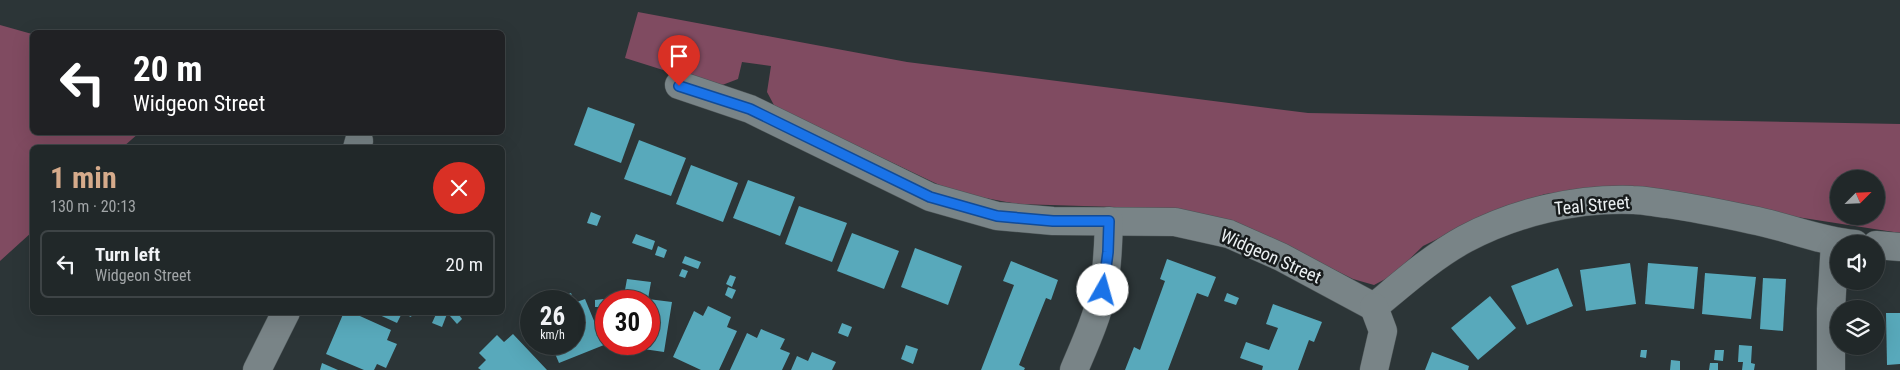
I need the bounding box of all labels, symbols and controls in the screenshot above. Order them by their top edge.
pin [658,35,700,86]
icon: arrive [665,42,693,70]
text: 20 m [133,49,202,90]
icon: left [50,50,115,115]
text: Widgeon Street [133,91,265,116]
text: 1 min [50,160,117,195]
button: close [433,162,485,214]
north arrow [1830,170,1885,225]
map controls [1830,170,1885,355]
street label: Teal Street [1553,191,1631,219]
text: 130 m · 20:13 [50,197,136,216]
street label: Widgeon Street [1217,224,1325,288]
button: sound [1830,235,1885,290]
text: Turn left [95,243,160,266]
icon: left [52,250,80,278]
text: 20 m [446,253,483,276]
position arrow [1076,263,1128,315]
text: Widgeon Street [95,266,191,285]
speed limit sign: 30 [595,290,660,355]
button: layers [1830,300,1885,355]
text: 26 [540,302,565,331]
text: km/h [540,328,565,342]

